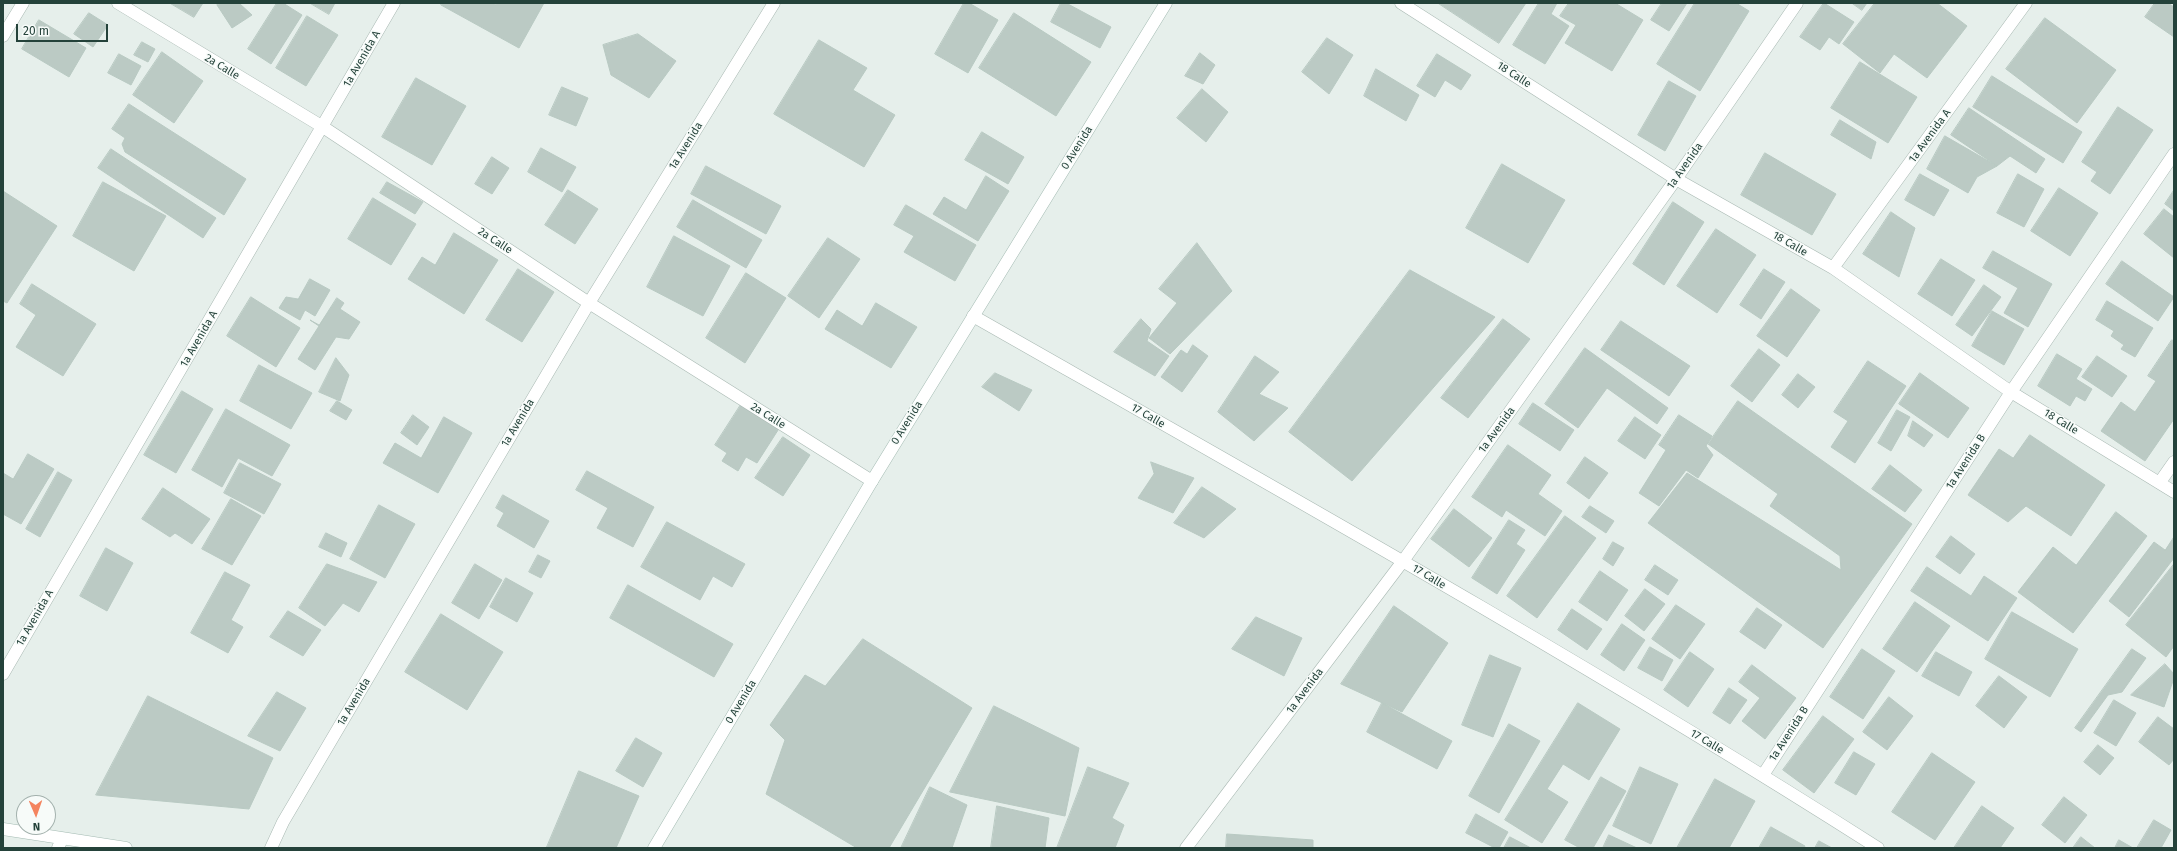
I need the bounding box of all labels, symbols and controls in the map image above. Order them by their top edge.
scale bar [18,16,110,42]
text: 20 m [23,24,49,38]
street label: 1a Avenida A [341,29,383,89]
street label: 2a Calle [202,51,242,83]
street label: 18 Calle [1494,59,1534,91]
street label: 1a Avenida A [1906,107,1954,165]
street label: 1a Avenida [666,120,706,172]
street label: 0 Avenida [1058,124,1096,172]
street label: 1a Avenida [1664,140,1706,192]
street label: 2a Calle [475,225,515,257]
street label: 18 Calle [1770,229,1810,259]
street label: 1a Avenida A [178,309,220,369]
street label: 1a Avenida [499,397,537,449]
street label: 0 Avenida [888,399,926,447]
street label: 2a Calle [748,400,788,432]
street label: 17 Calle [1129,401,1167,431]
street label: 1a Avenida [1476,405,1518,455]
street label: 18 Calle [2041,407,2081,437]
street label: 1a Avenida B [1943,432,1989,492]
street label: 17 Calle [1410,562,1448,592]
street label: 1a Avenida A [14,588,56,648]
street label: 1a Avenida [1284,666,1326,716]
street label: 1a Avenida [335,676,373,728]
street label: 0 Avenida [723,678,759,726]
street label: 1a Avenida B [1766,704,1812,764]
street label: 17 Calle [1688,727,1726,757]
north arrow [16,795,56,835]
text: N [33,820,40,833]

